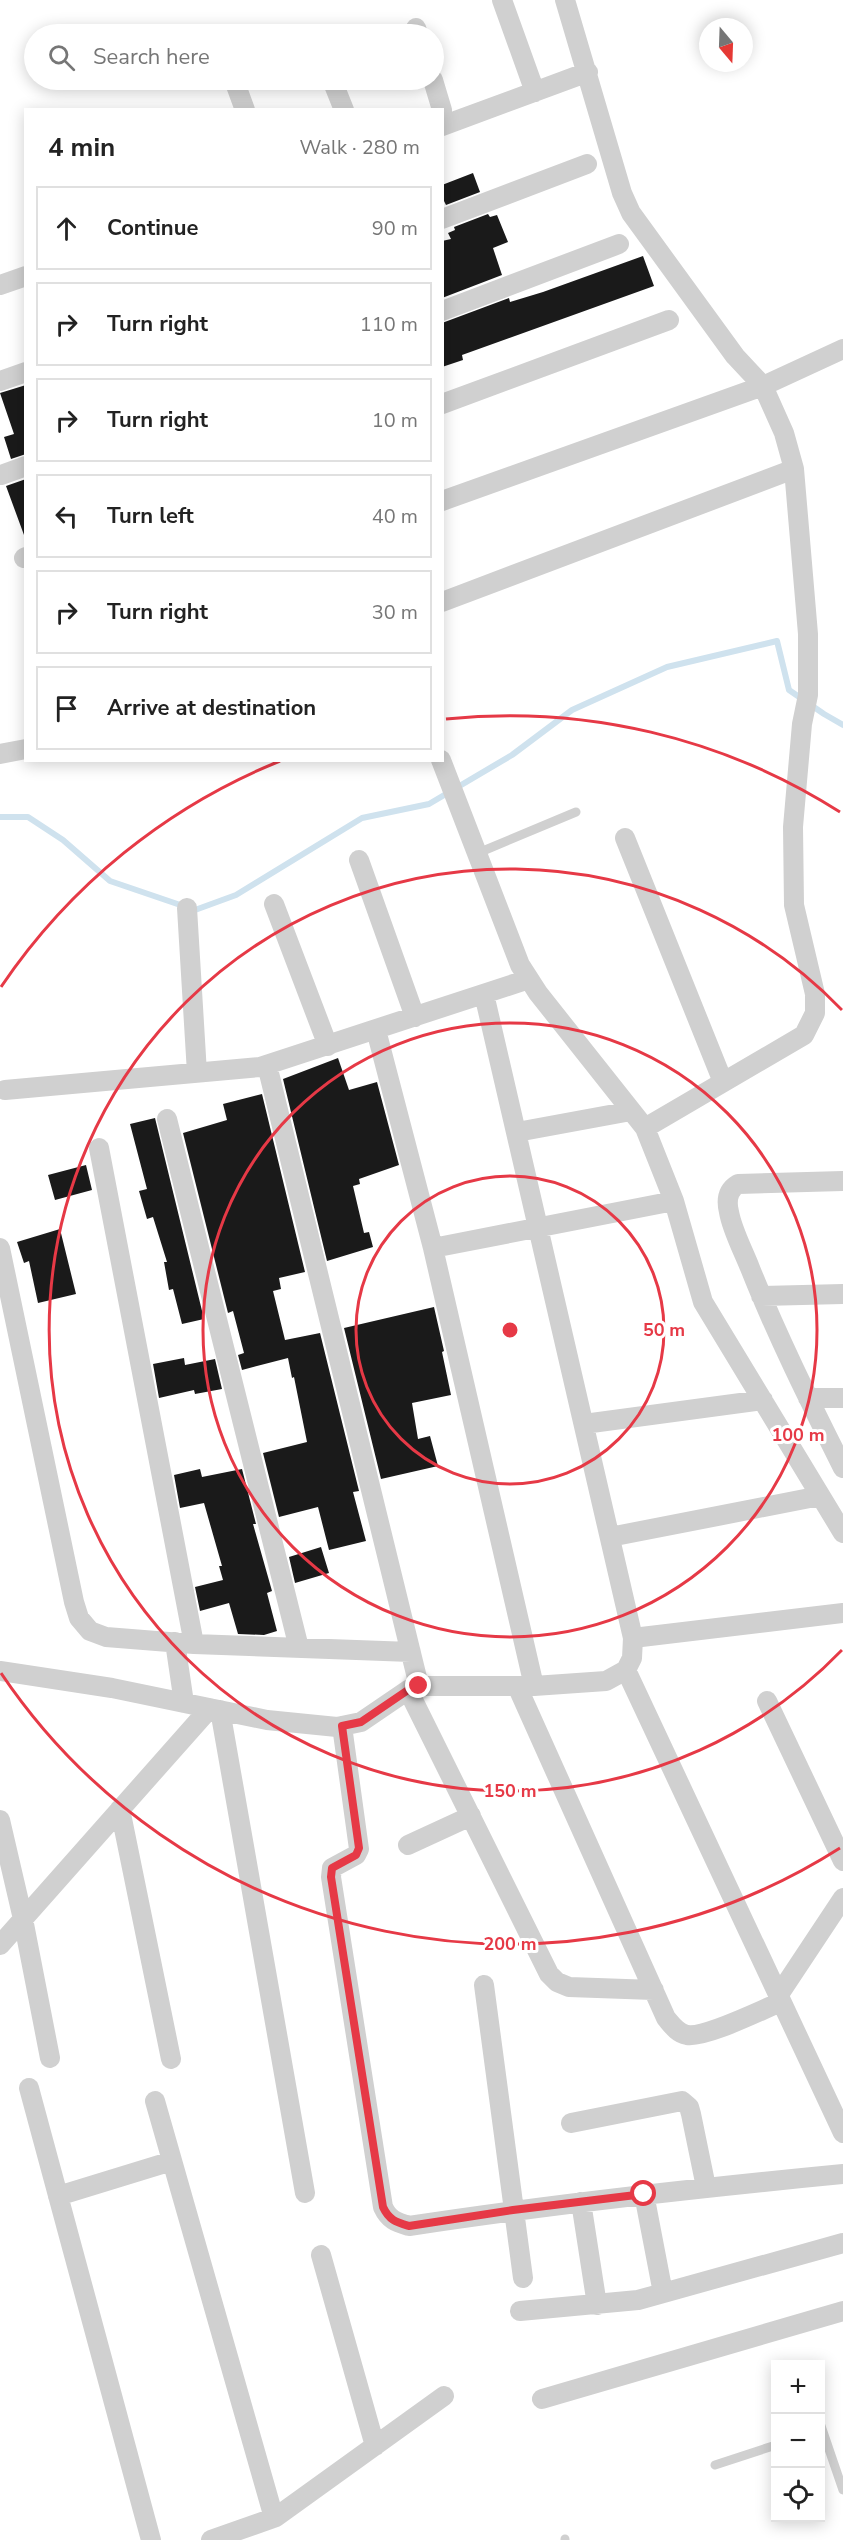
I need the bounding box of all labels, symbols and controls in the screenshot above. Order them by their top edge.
north arrow [699,18,753,72]
search box [24,24,444,90]
icon: search [45,41,78,74]
text: Search here [93,42,210,72]
text: 4 min [48,130,115,165]
text: Walk · 280 m [300,134,420,161]
icon: ahead [50,212,83,245]
text: Continue [107,213,198,243]
text: 90 m [372,215,418,242]
icon: right [50,308,83,341]
text: Turn right [107,309,208,339]
text: 110 m [360,311,418,338]
icon: right [50,404,83,437]
text: Turn right [107,405,208,435]
text: 10 m [372,407,418,434]
icon: left [50,500,83,533]
text: Turn left [107,501,194,531]
text: 40 m [372,503,418,530]
icon: right [50,596,83,629]
text: Turn right [107,597,208,627]
text: 30 m [372,599,418,626]
icon: arrive [50,692,83,725]
text: Arrive at destination [107,693,316,723]
text: 50 m [643,1318,685,1342]
centre of rings [500,1320,520,1340]
text: 100 m [771,1423,825,1447]
route end [405,1672,431,1698]
text: 150 m [483,1779,537,1803]
text: 200 m [483,1932,537,1956]
route start [630,2180,656,2206]
map controls [771,2360,825,2522]
button: + [771,2360,825,2414]
button: − [771,2414,825,2468]
button: locate [771,2468,825,2522]

